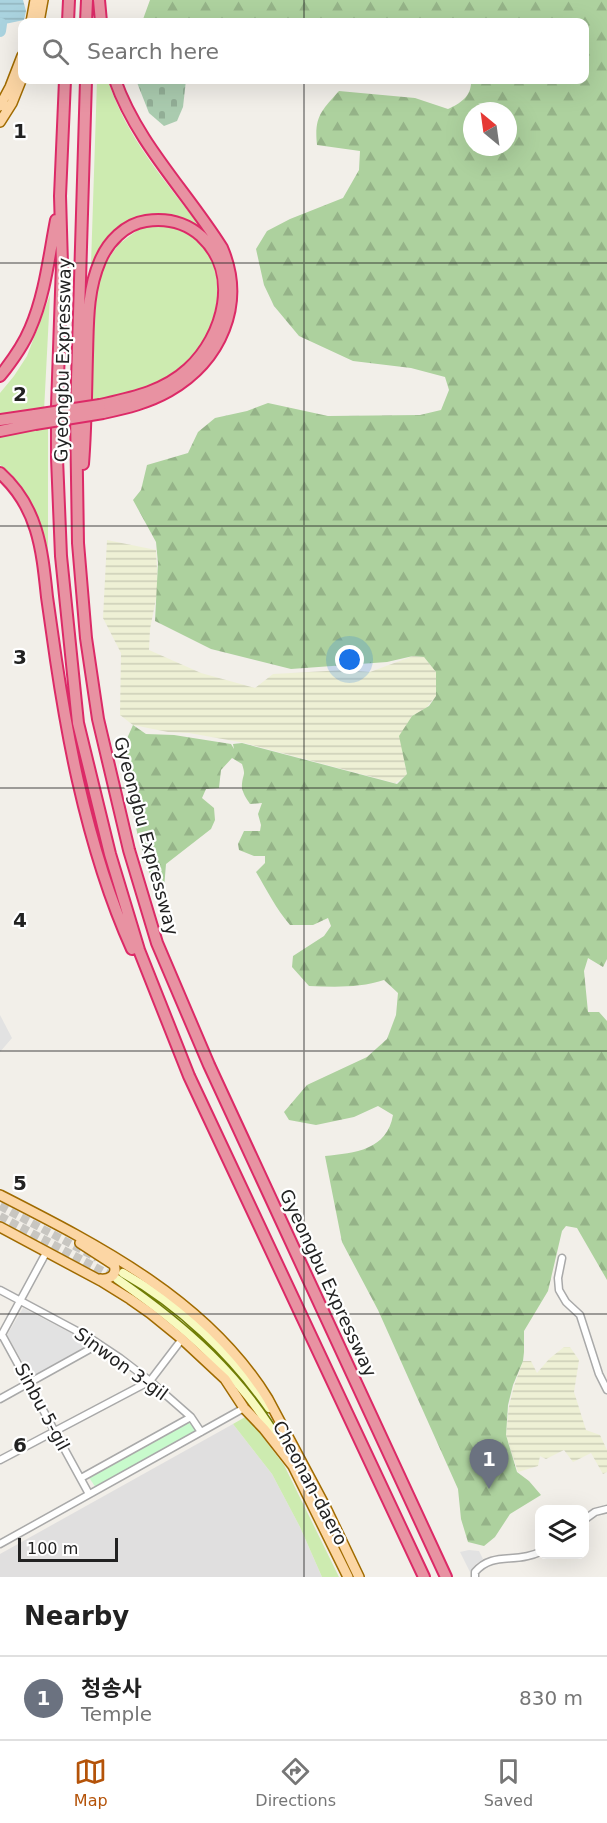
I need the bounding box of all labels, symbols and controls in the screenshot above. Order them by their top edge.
search box [18,18,589,84]
icon: search [39,35,72,68]
text: Search here [87,39,219,64]
north arrow [463,102,517,156]
text: 1 [13,119,27,143]
street label: Gyeongbu Expressway [50,257,75,463]
text: 2 [13,382,27,406]
text: 3 [13,645,27,669]
your location [335,645,364,674]
street label: Gyeongbu Expressway [110,734,183,938]
text: 4 [13,908,27,932]
text: 5 [13,1171,27,1195]
street label: Gyeongbu Expressway [276,1186,381,1380]
street label: Sinwon 3-gil [71,1323,172,1404]
street label: Sinbu 5-gil [11,1360,74,1454]
street label: Cheonan-daero [269,1417,352,1549]
text: 6 [13,1433,27,1457]
pin: 1 [470,1440,508,1489]
map controls [535,1505,589,1559]
button: layers [535,1505,589,1559]
scale bar [18,1535,118,1562]
text: 100 m [27,1539,78,1558]
text: Nearby [24,1601,129,1631]
text: 청송사 [81,1676,142,1701]
text: 1 [37,1686,50,1710]
text: 830 m [519,1686,583,1710]
text: Temple [81,1702,152,1726]
tab: Map [74,1755,108,1810]
tab: Directions [255,1755,336,1810]
tab: Saved [484,1755,533,1810]

